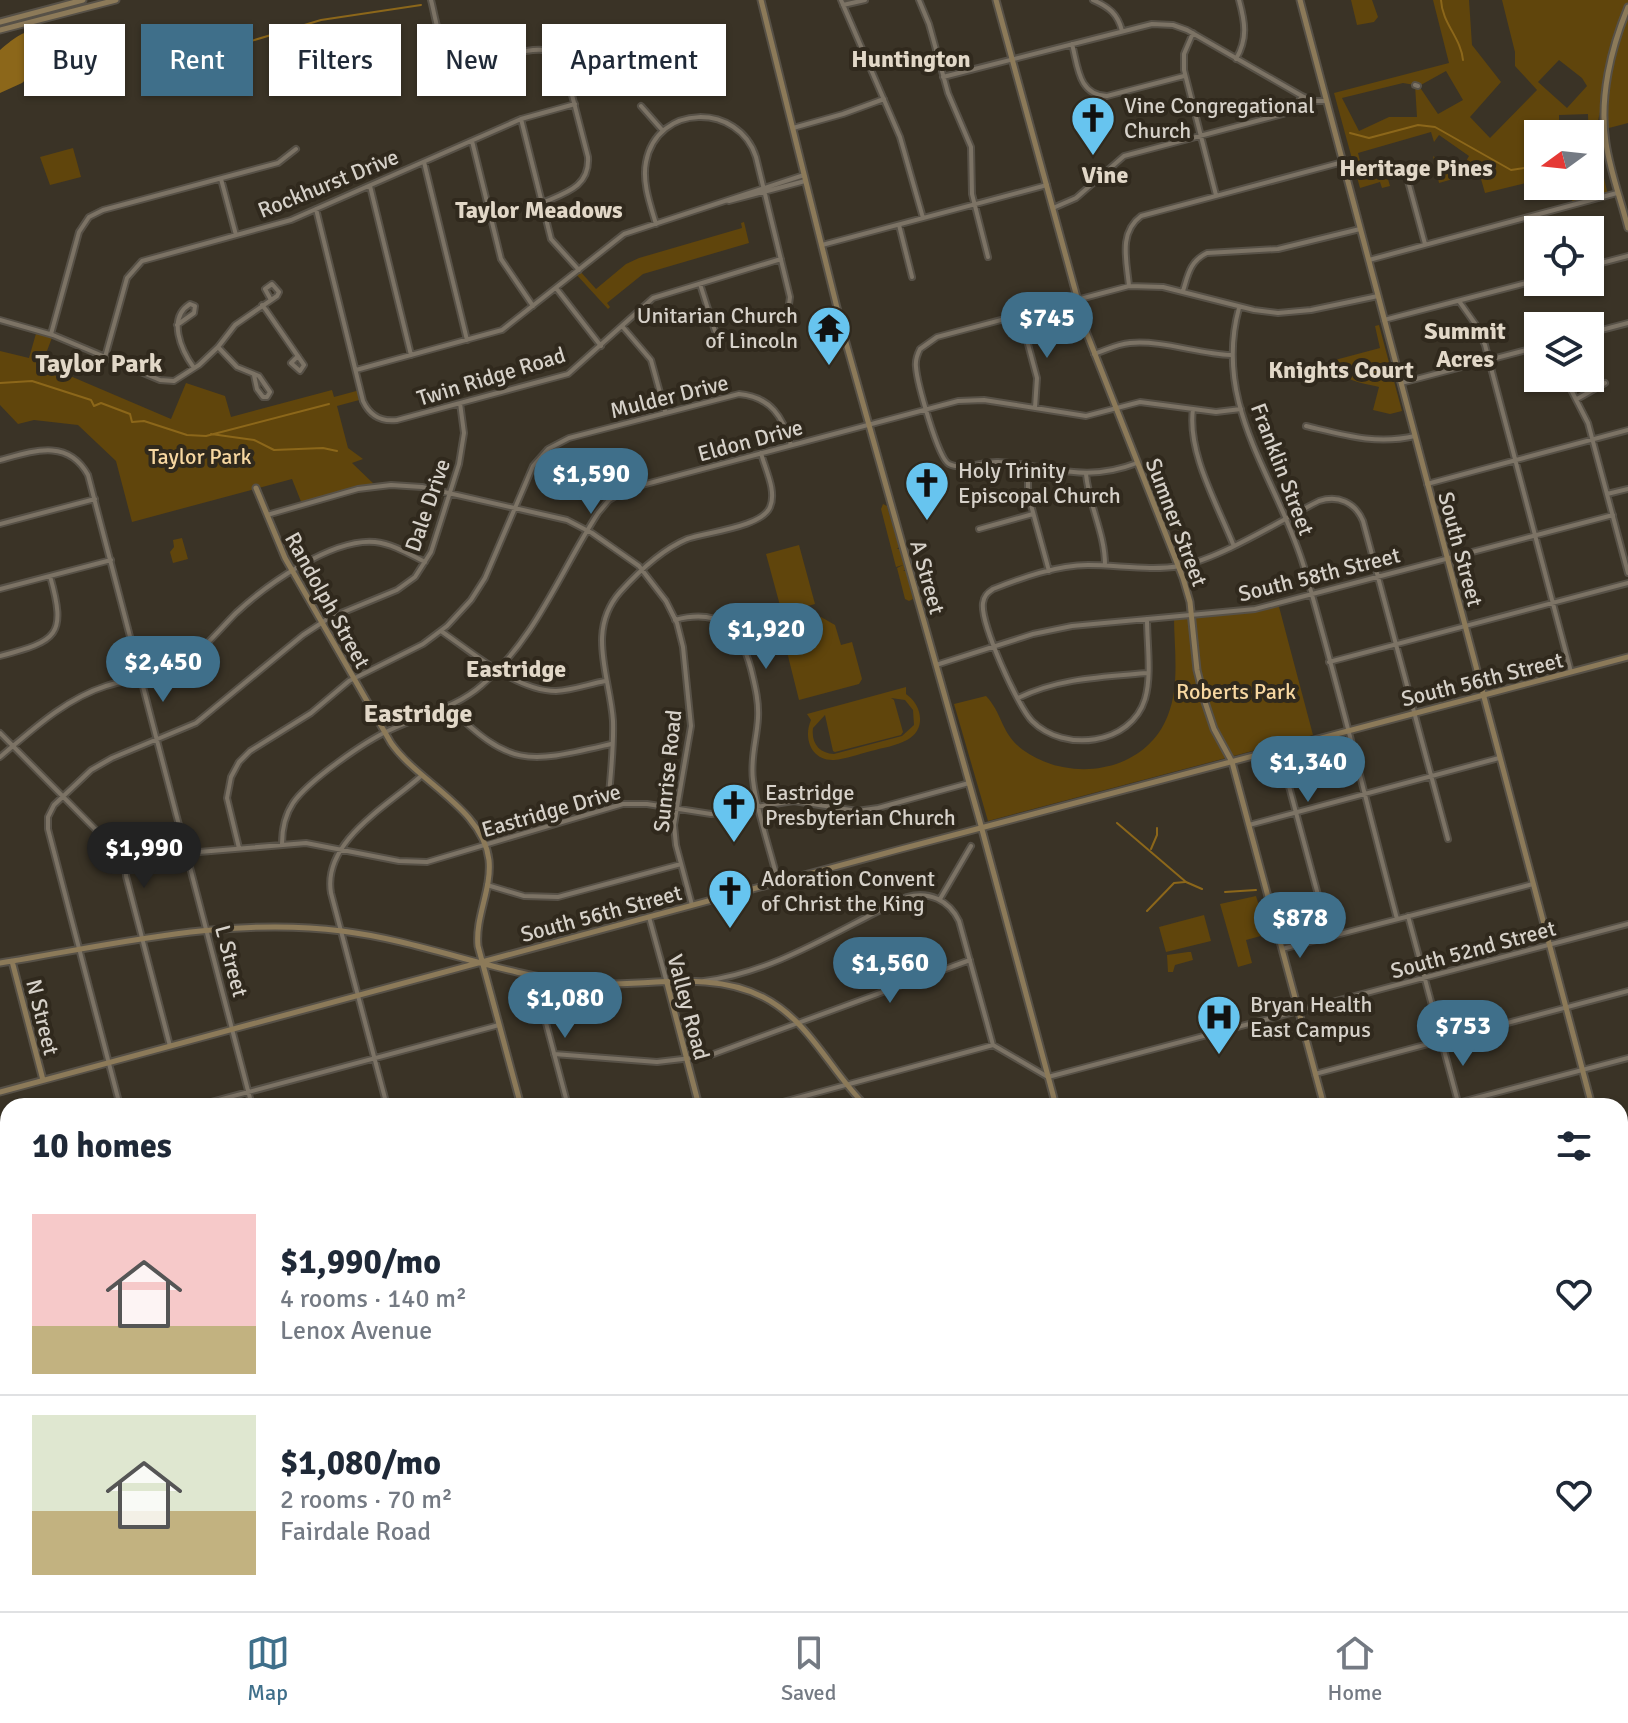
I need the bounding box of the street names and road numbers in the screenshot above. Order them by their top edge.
street label: Rockhurst Drive [254,143,402,224]
street label: Twin Ridge Road [414,341,569,412]
street label: Mulder Drive [607,369,731,424]
street label: Franklin Street [1245,399,1320,539]
street label: Eldon Drive [695,413,806,467]
street label: Sumner Street [1140,454,1213,590]
street label: Dale Drive [399,455,456,555]
street label: South Street [1432,489,1489,610]
street label: Randolph Street [279,527,376,673]
street label: A Street [904,537,951,617]
street label: South 58th Street [1235,541,1403,608]
street label: South 56th Street [1398,646,1566,713]
street label: Sunrise Road [648,708,687,834]
street label: Eastridge Drive [478,778,624,843]
street label: South 56th Street [518,879,685,948]
street label: South 52nd Street [1388,914,1559,984]
street label: L Street [209,922,254,1000]
street label: Valley Road [661,951,716,1063]
street label: N Street [20,976,65,1058]

